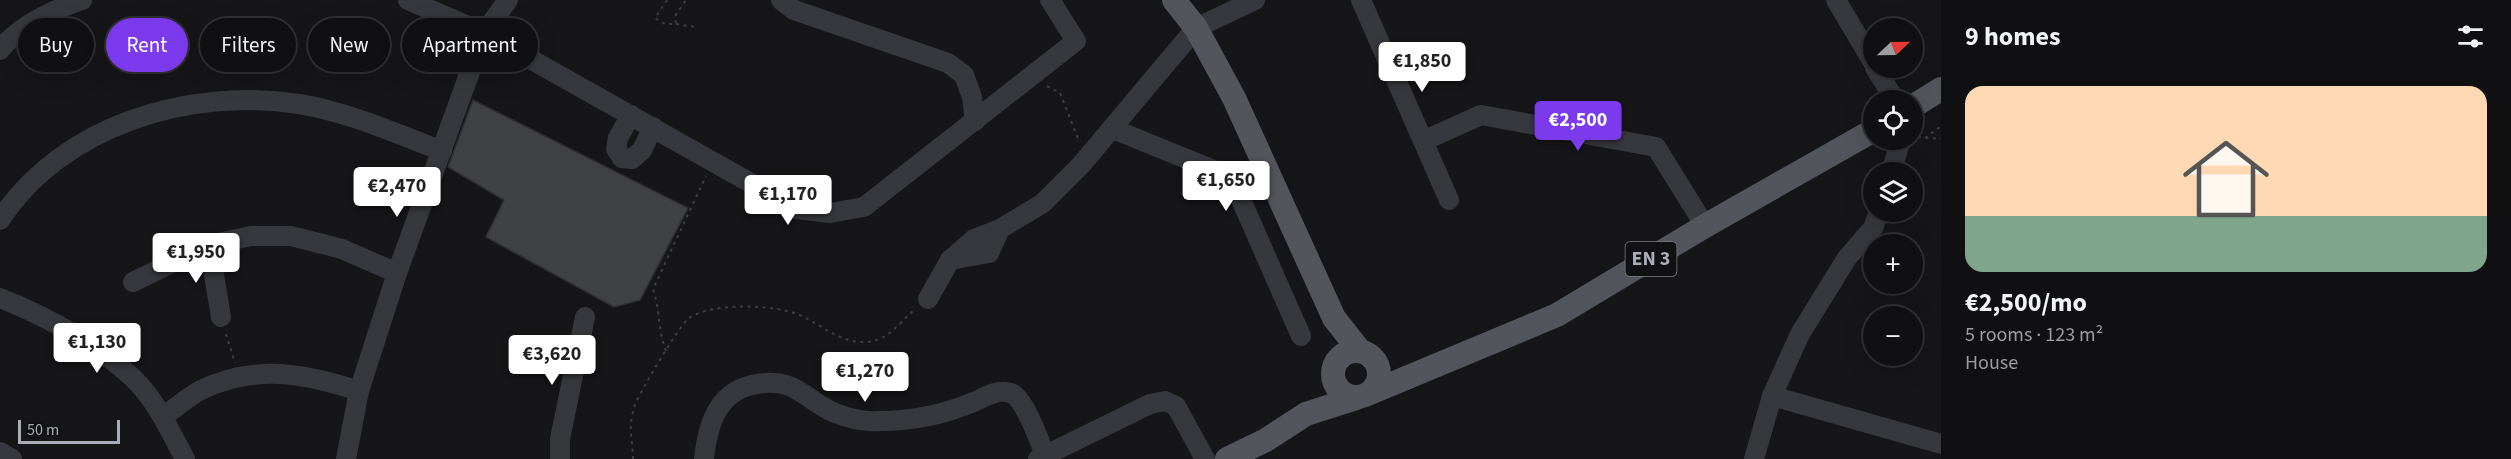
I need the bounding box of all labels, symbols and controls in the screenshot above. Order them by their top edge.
chip: Buy [18,18,94,72]
chip: Rent [106,18,188,72]
chip: Filters [200,18,296,72]
chip: New [308,18,390,72]
chip: Apartment [402,18,538,72]
north arrow [1863,18,1923,78]
map controls [1863,18,1923,366]
text: 9 homes [1965,18,2060,55]
icon: filters [2454,20,2487,53]
pin: €1,850 [1373,42,1471,93]
text: €1,850 [1393,47,1451,75]
button: locate [1863,90,1923,150]
pin: €2,500 [1529,101,1627,152]
text: €2,500 [1549,106,1607,134]
icon: home [2172,125,2280,233]
pin: €1,650 [1177,161,1275,212]
button: layers [1863,162,1923,222]
text: €1,650 [1197,166,1255,194]
pin: €2,470 [348,167,446,218]
text: €2,470 [368,172,426,200]
pin: €1,170 [739,175,837,226]
text: €1,170 [759,180,817,208]
pin: €1,950 [147,233,245,284]
button: + [1863,234,1923,294]
text: €1,950 [167,238,225,266]
road number: EN 3 [1626,242,1676,276]
text: €2,500/mo [1965,284,2087,321]
button: − [1863,306,1923,366]
text: 5 rooms · 123 m² [1965,321,2103,349]
pin: €1,130 [48,323,146,374]
text: €1,130 [68,328,126,356]
pin: €3,620 [503,335,601,386]
text: €3,620 [523,340,581,368]
text: House [1965,349,2018,377]
pin: €1,270 [816,352,914,403]
text: €1,270 [836,357,894,385]
scale bar [18,417,120,444]
text: 50 m [27,419,59,441]

